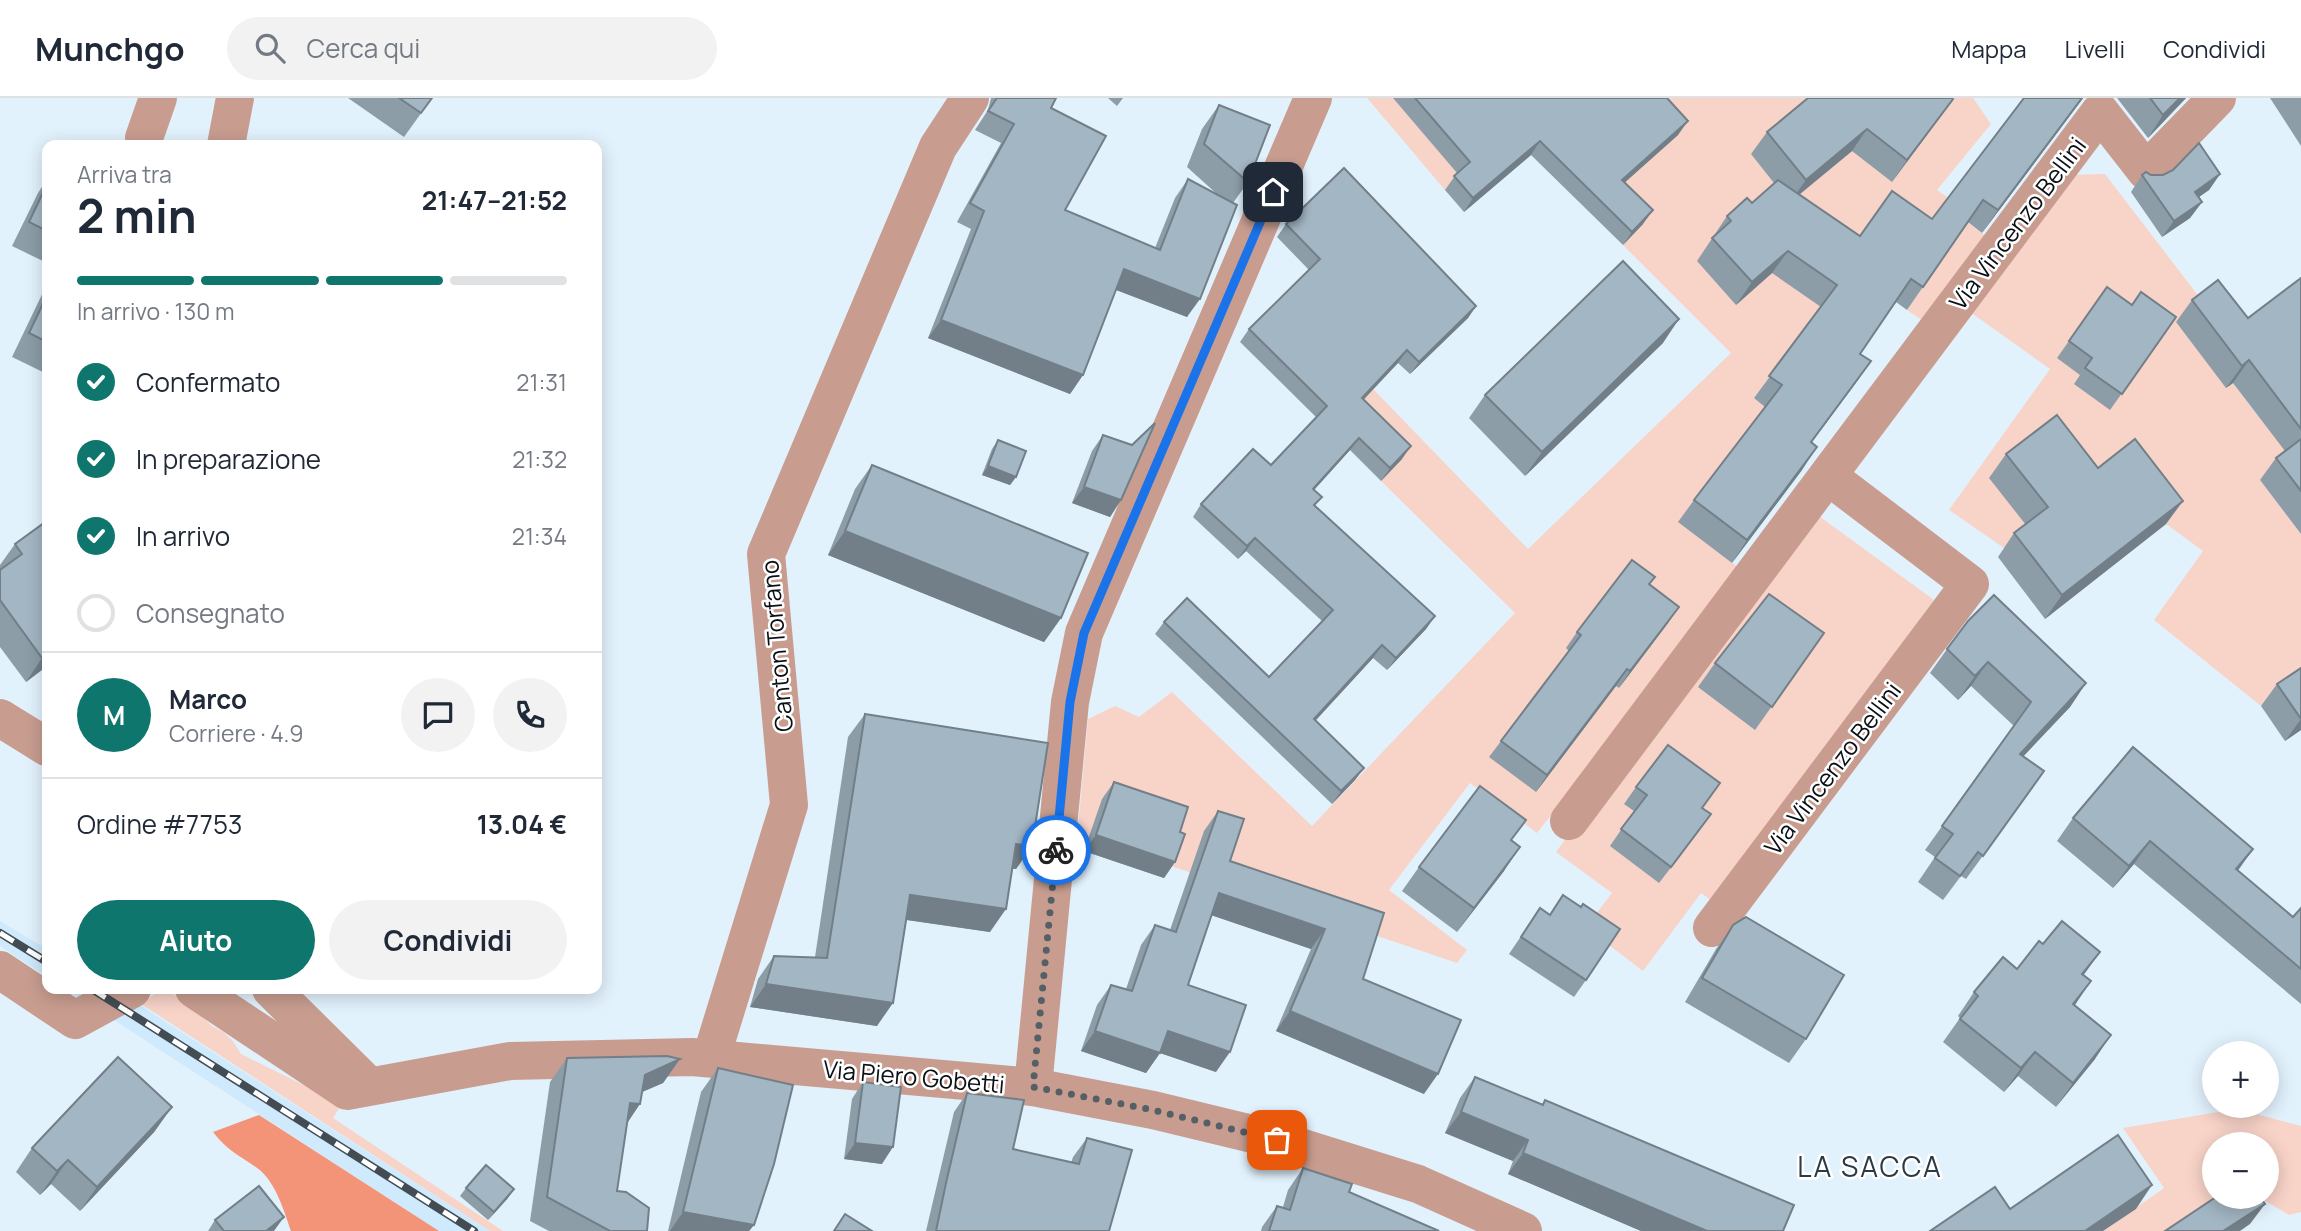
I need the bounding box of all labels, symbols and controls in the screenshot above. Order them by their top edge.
search box [227,17,717,80]
text: Munchgo [35,26,185,71]
icon: search [251,29,289,67]
text: Cerca qui [307,30,420,66]
text: Mappa [1951,32,2027,65]
text: Livelli [2065,32,2125,65]
text: Condividi [2163,32,2266,65]
street label: Via Vincenzo Bellini [1941,130,2093,316]
text: Arriva tra [77,158,172,190]
pin [1243,162,1303,222]
icon: home [1254,173,1292,211]
text: 21:47–21:52 [422,182,567,218]
text: 2 min [77,184,197,247]
text: In arrivo · 130 m [77,295,234,327]
icon: check [77,363,115,401]
text: Confermato [136,364,280,400]
text: 21:31 [516,366,567,398]
icon: check [77,440,115,478]
text: In preparazione [136,441,321,477]
text: 21:32 [512,443,567,475]
icon: check [77,517,115,555]
text: In arrivo [136,518,230,554]
text: 21:34 [512,520,567,552]
street label: Canton Torfano [752,559,800,733]
text: Consegnato [136,595,285,631]
street label: Via Vincenzo Bellini [1756,675,1908,861]
button: chat [401,678,475,752]
button: phone [493,678,567,752]
text: Marco [169,681,247,717]
text: M [103,697,125,733]
text: Corriere · 4.9 [169,717,304,749]
text: Ordine #7753 [77,806,242,842]
text: 13.04 € [477,806,567,842]
courier [1021,815,1091,885]
icon: bike [1037,831,1075,869]
button: Aiuto [77,900,315,980]
button: Condividi [329,900,567,980]
map controls [2202,1041,2279,1209]
button: + [2202,1041,2279,1118]
street label: Via Piero Gobetti [822,1052,1006,1100]
pin [1247,1110,1307,1170]
icon: bag [1258,1121,1296,1159]
button: − [2202,1132,2279,1209]
district label: LA SACCA [1797,1147,1943,1185]

